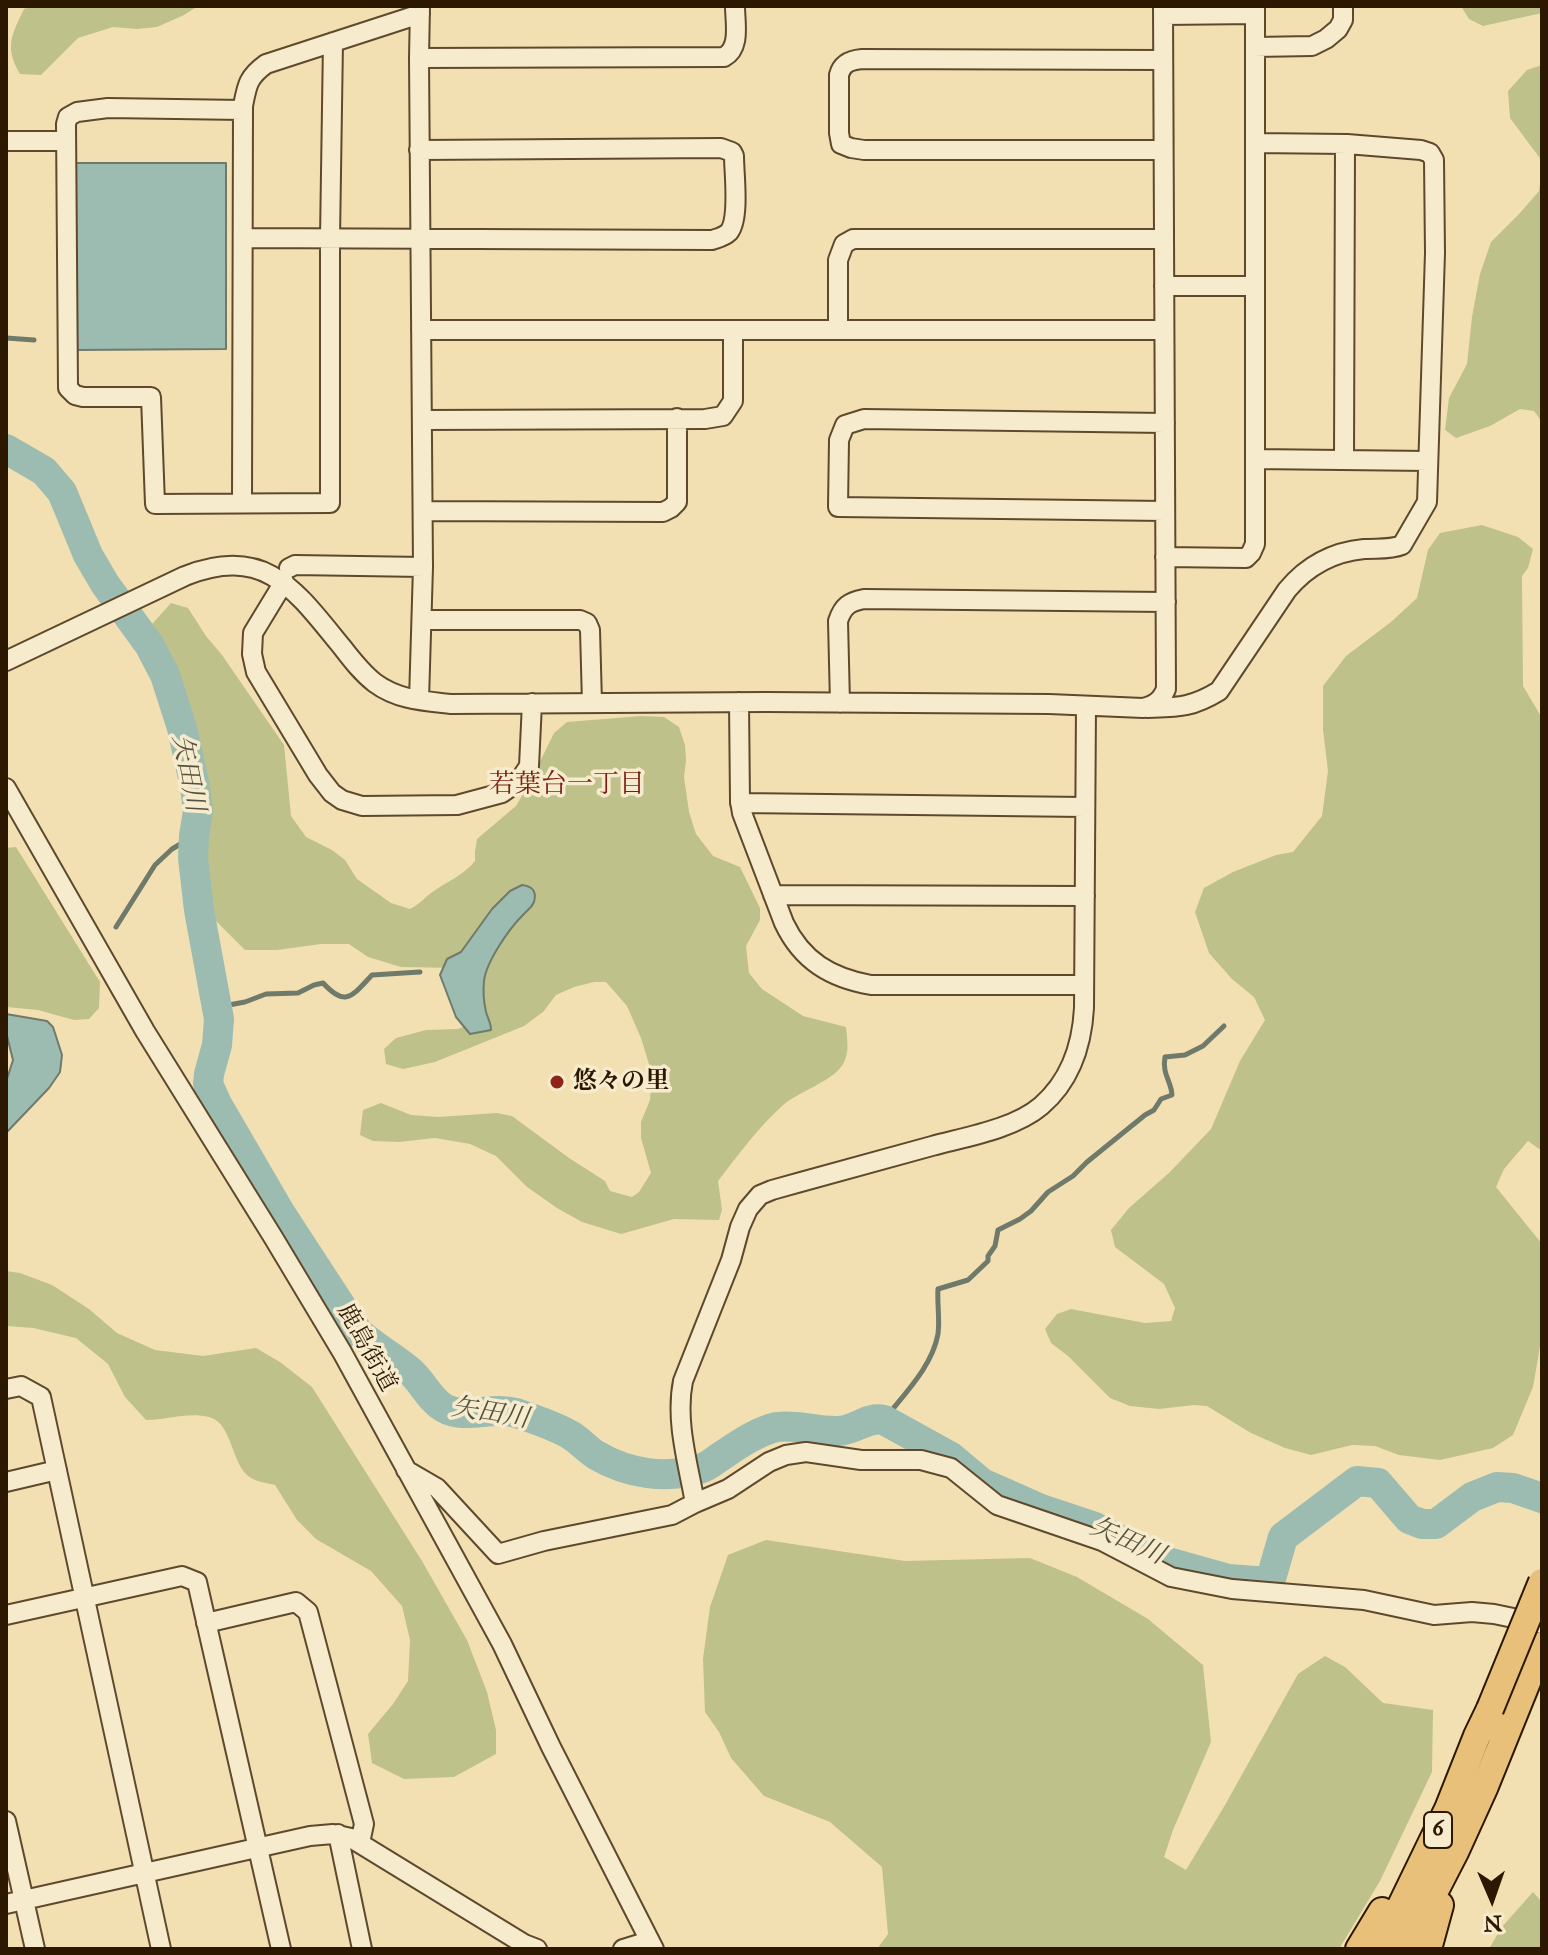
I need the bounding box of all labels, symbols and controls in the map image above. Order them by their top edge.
water label: 矢田川 [164,732,210,814]
district label: 若葉台一丁目 [489,770,645,802]
place label: 悠々の里 [573,1068,669,1096]
marker: 悠々の里 [548,1073,566,1091]
street label: 鹿島街道 [330,1299,402,1397]
water label: 矢田川 [449,1392,531,1436]
water label: 矢田川 [1085,1512,1169,1572]
road number: 6 [1424,1812,1452,1848]
north arrow [1452,1859,1532,1939]
text: N [1483,1910,1503,1937]

